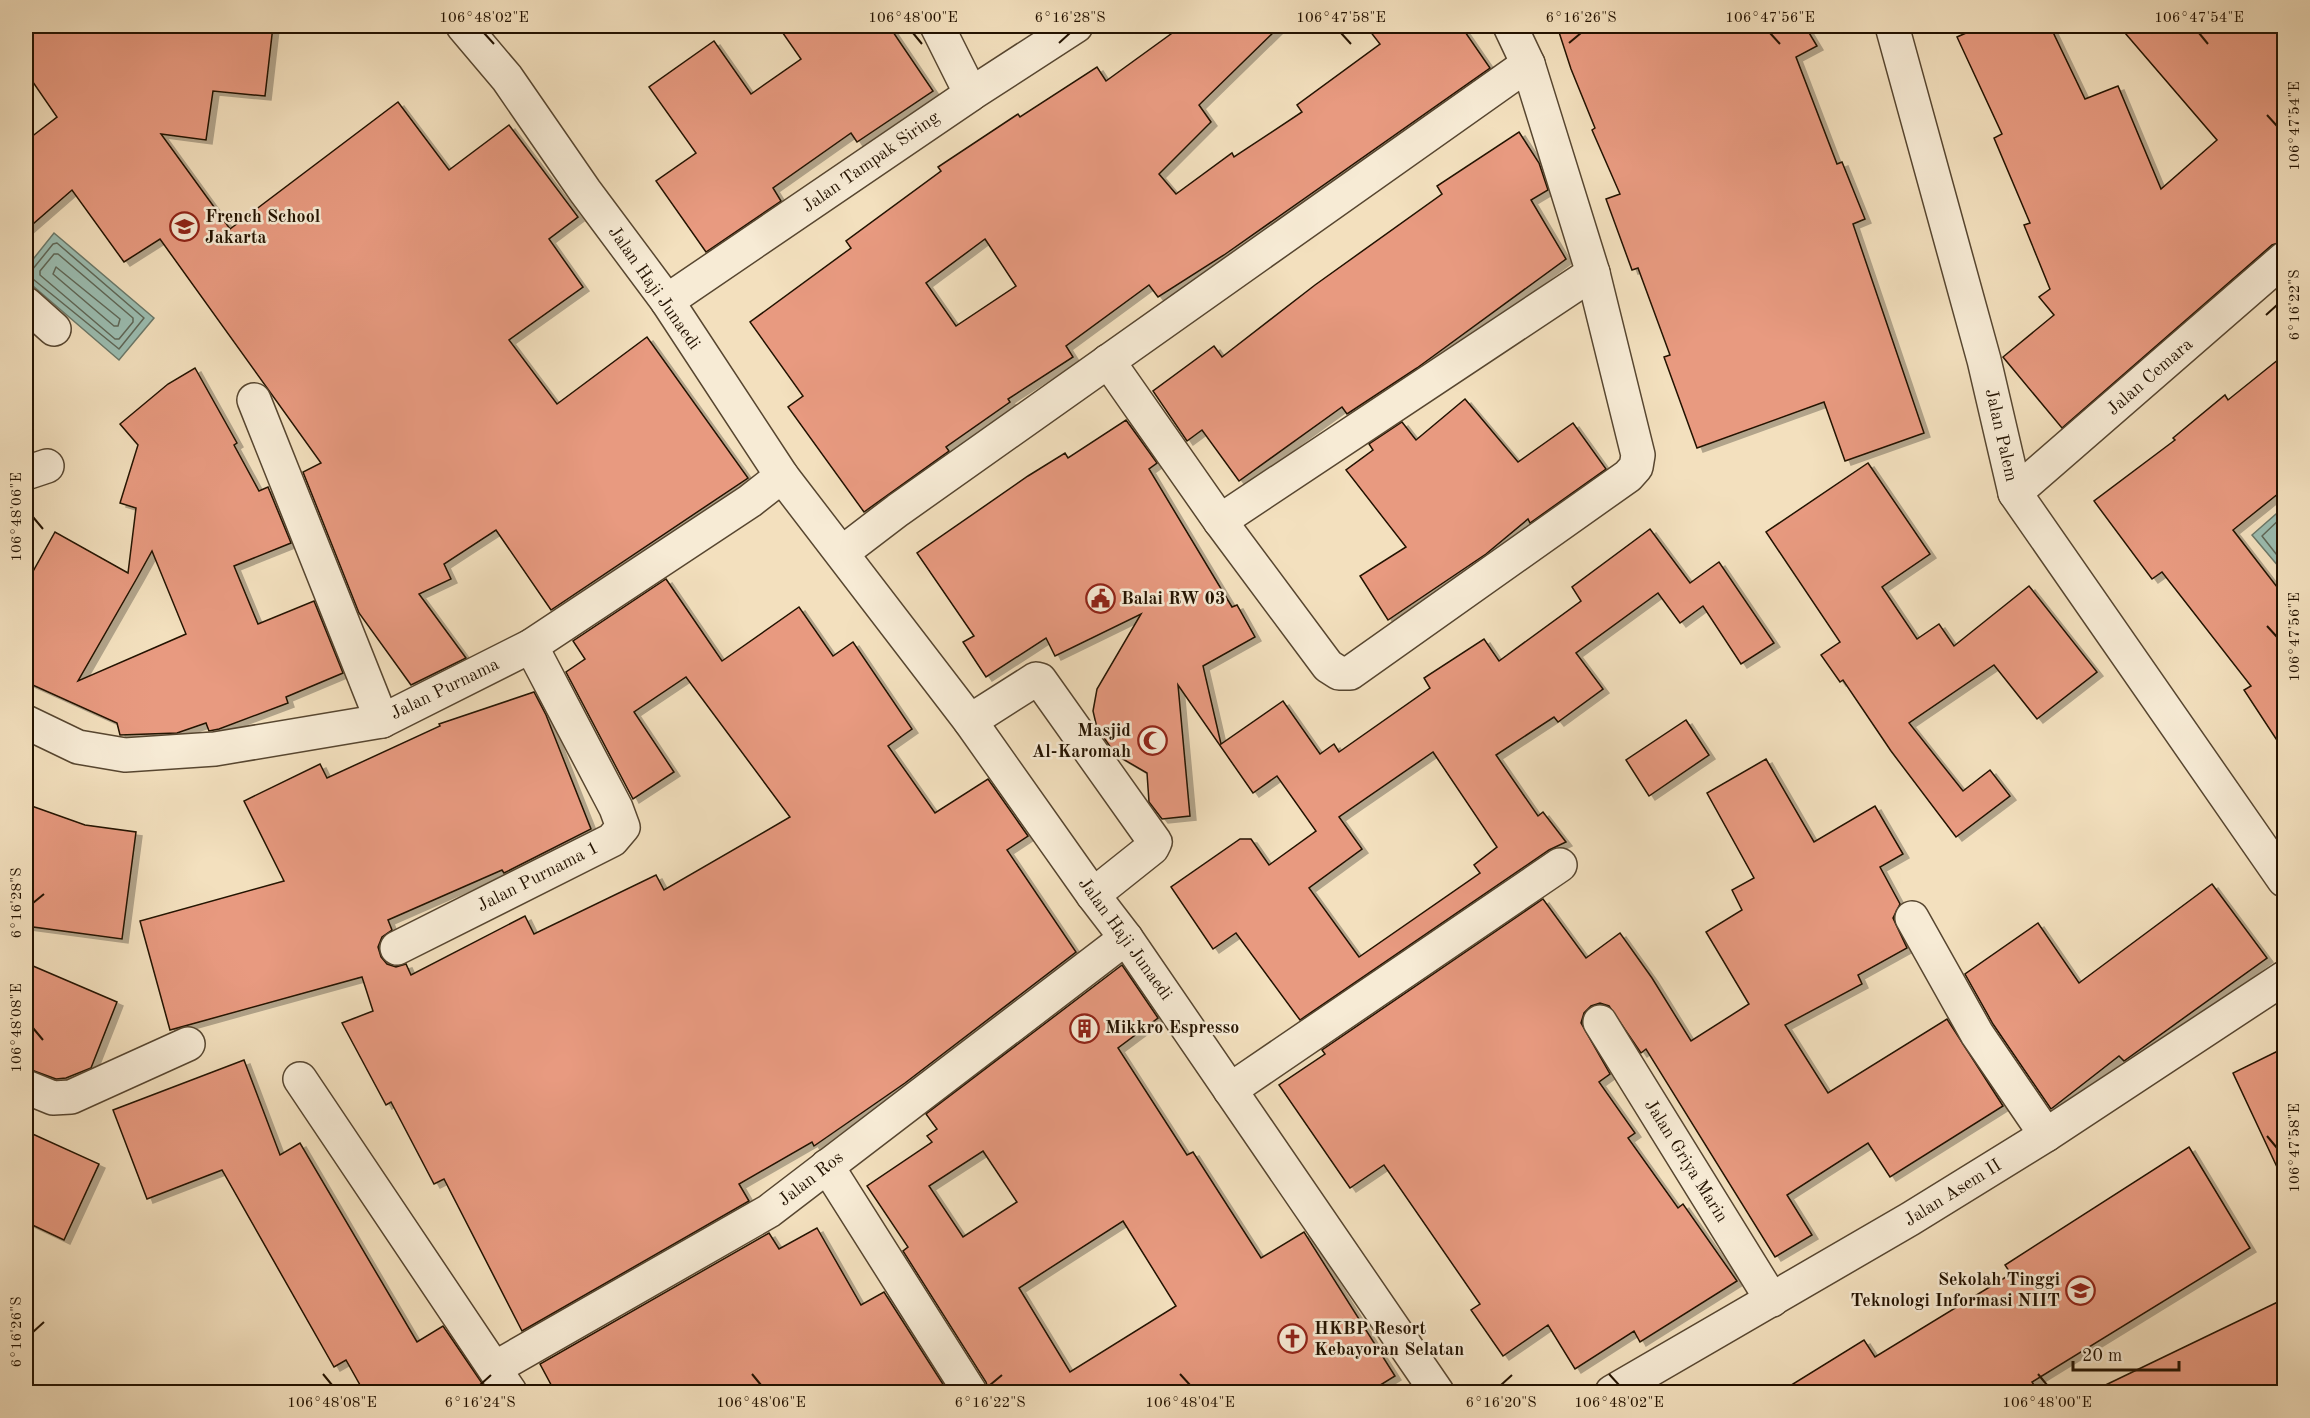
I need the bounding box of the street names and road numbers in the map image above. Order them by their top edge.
street label: Jalan Tampak Siring [799,108,943,216]
street label: Jalan Haji Junaedi [605,223,703,353]
street label: Jalan Cemara [2104,335,2196,419]
street label: Jalan Palem [1982,387,2020,483]
street label: Jalan Purnama [388,655,502,723]
street label: Jalan Purnama 1 [474,839,602,915]
street label: Jalan Haji Junaedi [1075,875,1175,1004]
street label: Jalan Griya Marin [1641,1096,1731,1226]
street label: Jalan Ros [775,1148,847,1210]
street label: Jalan Asem II [1901,1156,2005,1230]

